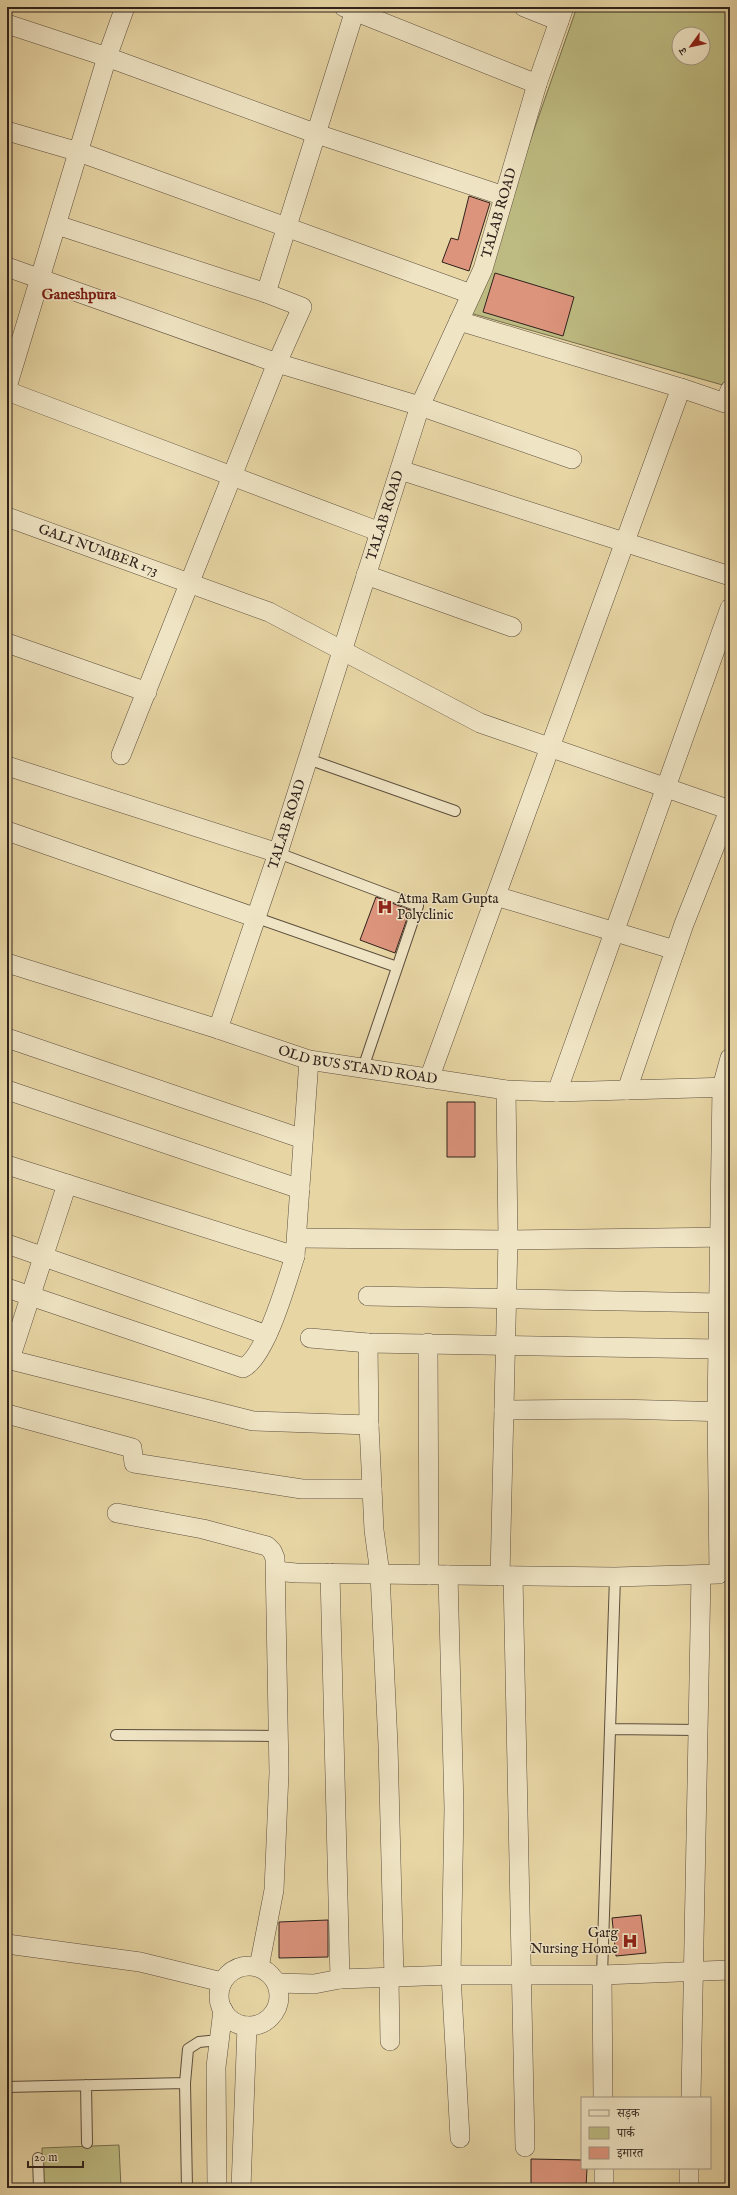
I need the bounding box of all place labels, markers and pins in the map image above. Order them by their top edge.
place label: Atma Ram Gupta Polyclinic [396,890,499,924]
hospital icon: Atma Ram Gupta Polyclinic [376,898,394,916]
place label: Garg Nursing Home [531,1924,619,1958]
hospital icon: Garg Nursing Home [621,1932,639,1950]

